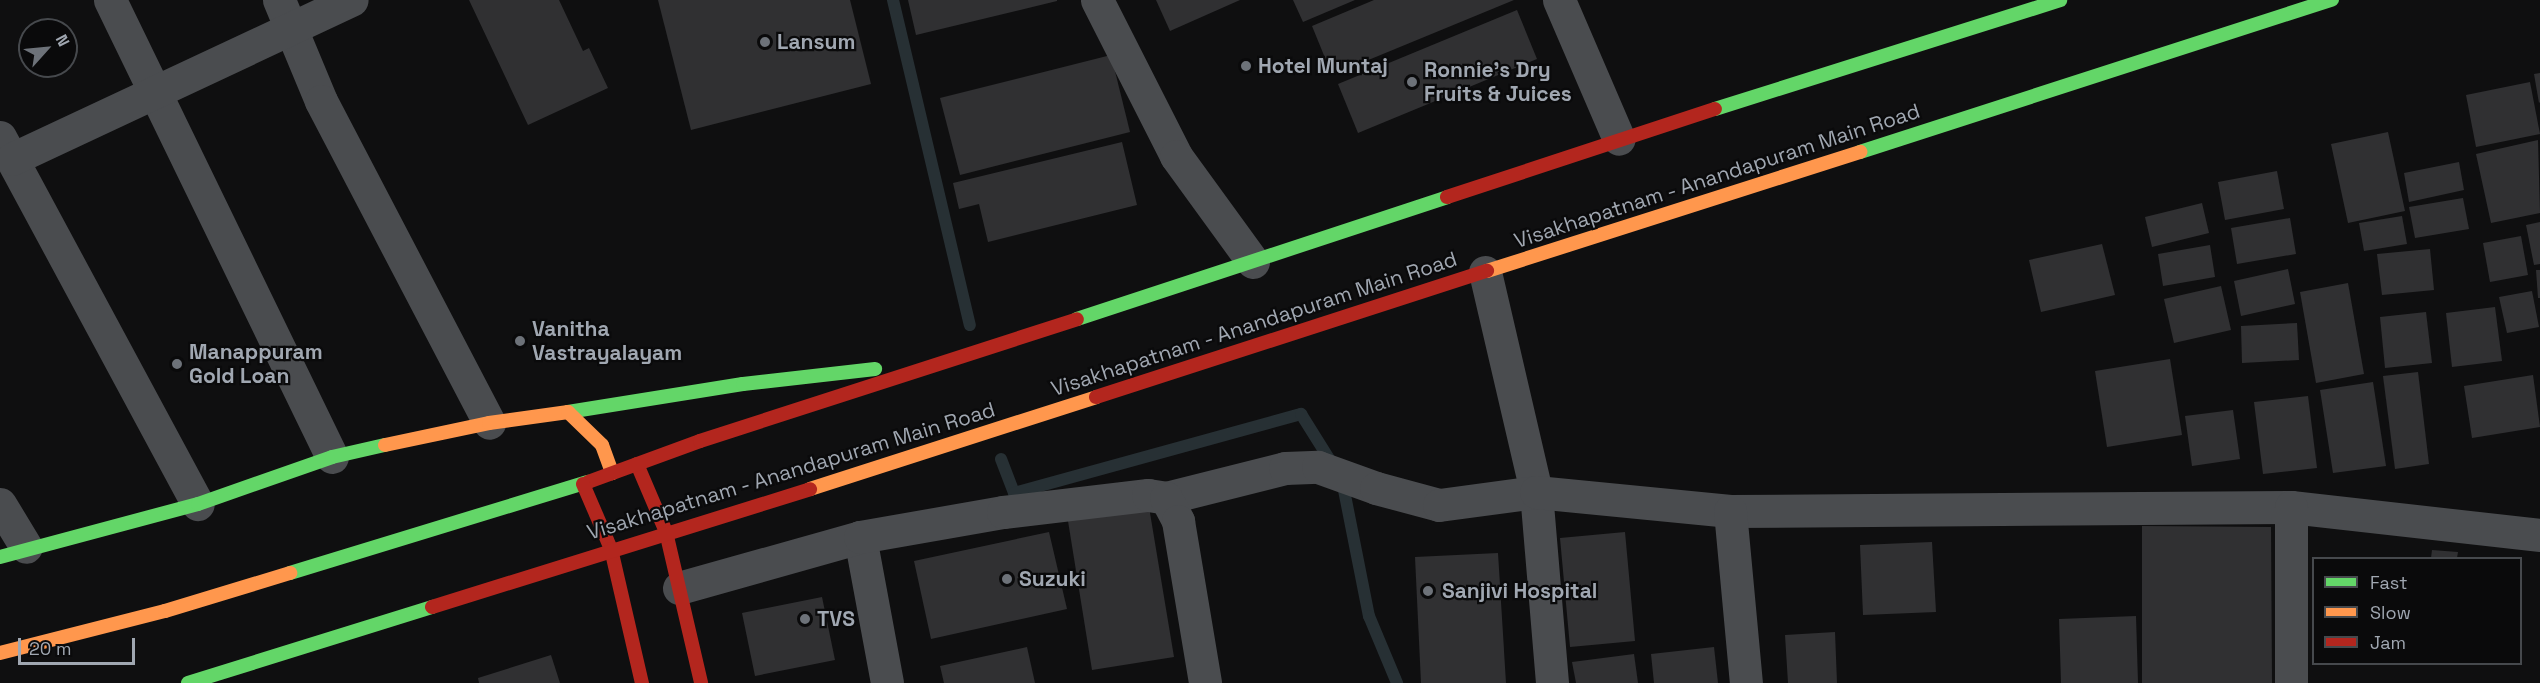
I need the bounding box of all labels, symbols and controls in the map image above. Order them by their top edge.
north arrow [18,18,78,78]
place label: Lansum [777,29,855,55]
text: N [51,31,74,50]
marker: Lansum [758,35,772,49]
place label: Hotel Muntaj [1258,53,1388,79]
place label: Ronnie's Dry Fruits & Juices [1424,57,1572,107]
marker: Hotel Muntaj [1239,59,1253,73]
marker: Ronnie's Dry Fruits & Juices [1405,75,1419,89]
street label: Visakhapatnam - Anandapuram Main Road [1510,98,1924,254]
street label: Visakhapatnam - Anandapuram Main Road [1047,246,1461,402]
place label: Vanitha Vastrayalayam [532,316,682,366]
marker: Vanitha Vastrayalayam [513,334,527,348]
place label: Manappuram Gold Loan [189,339,323,389]
marker: Manappuram Gold Loan [170,357,184,371]
street label: Visakhapatnam - Anandapuram Main Road [583,397,999,545]
legend [2312,557,2522,665]
place label: Suzuki [1019,566,1086,592]
text: Fast [2370,571,2407,594]
marker: Suzuki [1000,572,1014,586]
place label: Sanjivi Hospital [1442,578,1597,604]
marker: Sanjivi Hospital [1419,582,1437,600]
text: Slow [2370,601,2411,624]
place label: TVS [817,606,855,632]
marker: TVS [798,612,812,626]
scale bar [21,626,138,664]
text: Jam [2370,631,2406,654]
text: 20 m [29,637,72,660]

